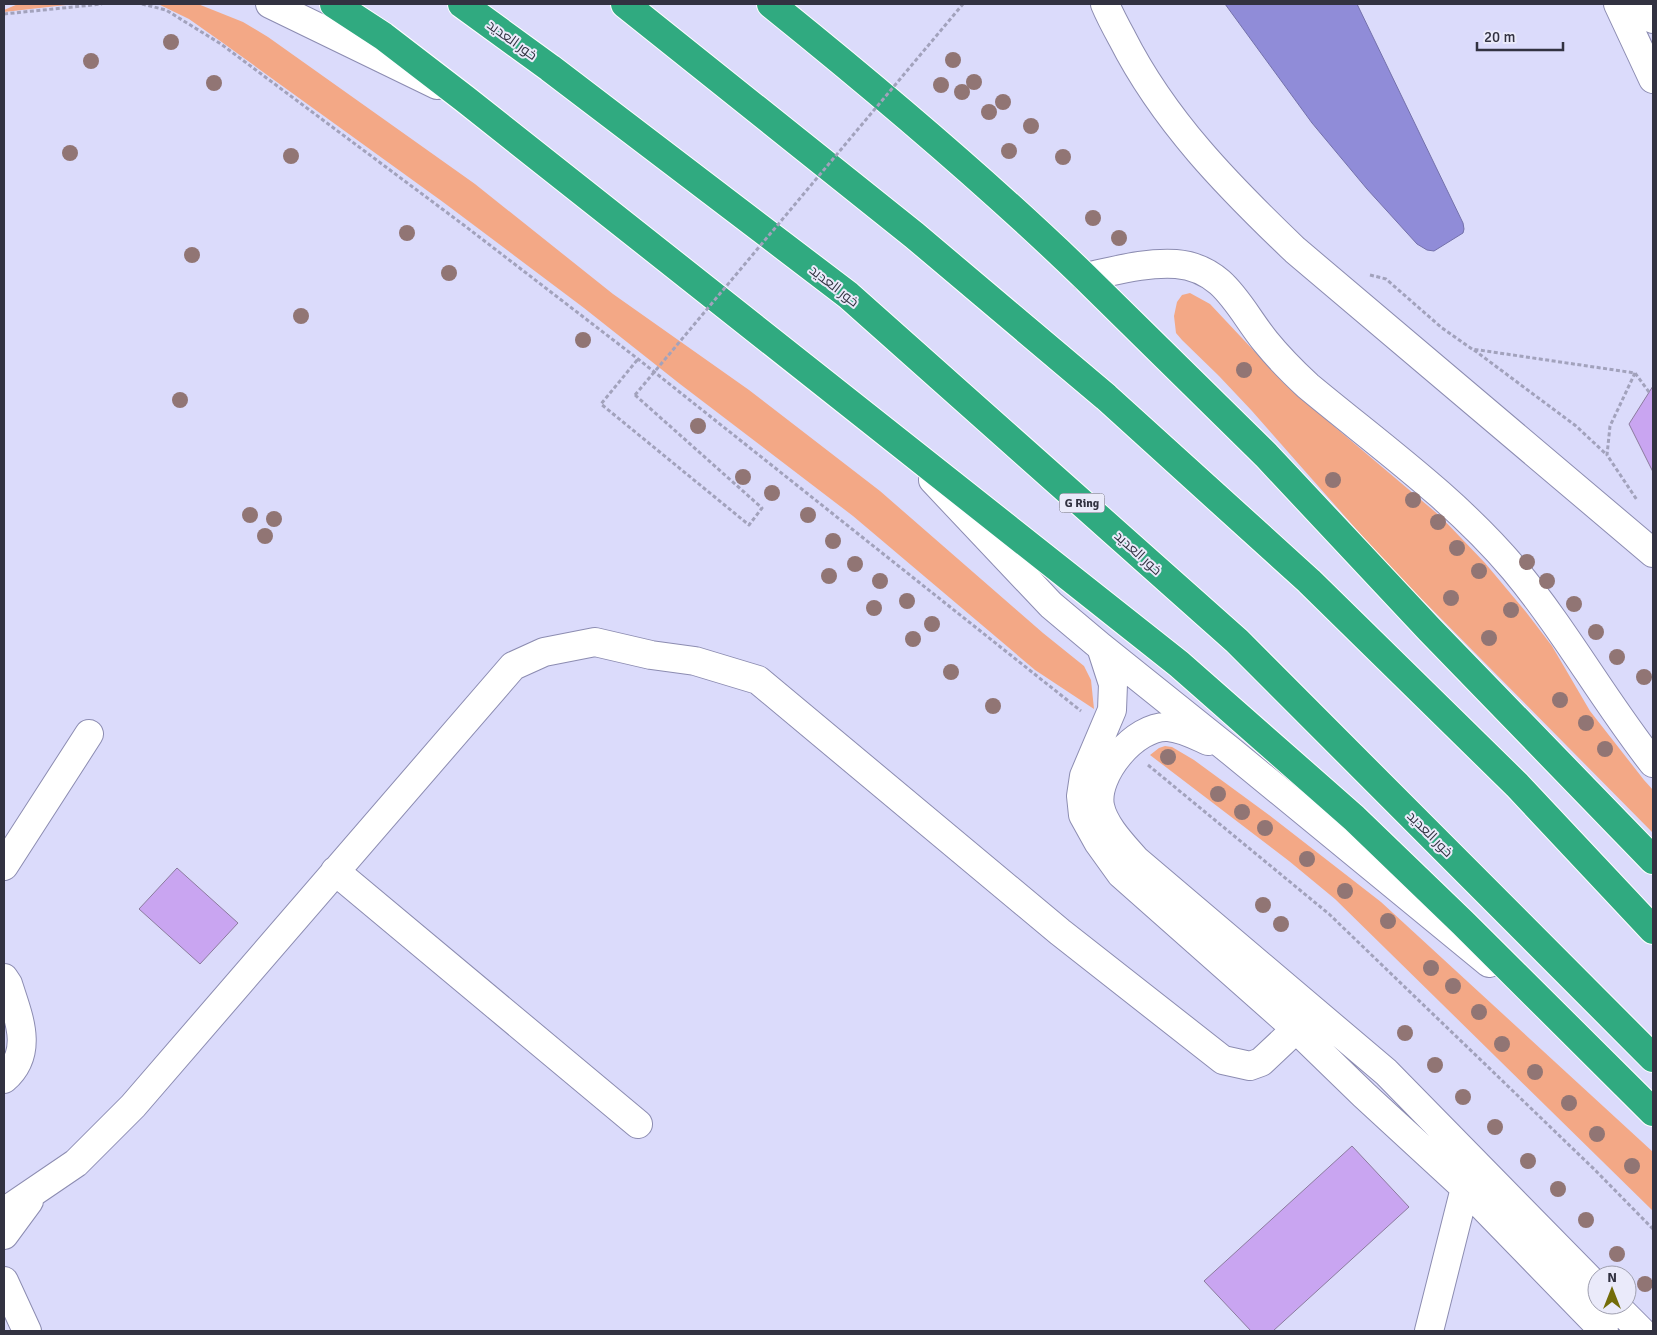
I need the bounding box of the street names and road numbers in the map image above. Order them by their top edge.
street label: خور العديد [484,16,540,64]
street label: خور العديد [806,261,862,311]
road number: G Ring [1060,493,1104,512]
street label: خور العديد [1111,527,1165,579]
street label: خور العديد [1404,808,1456,860]

